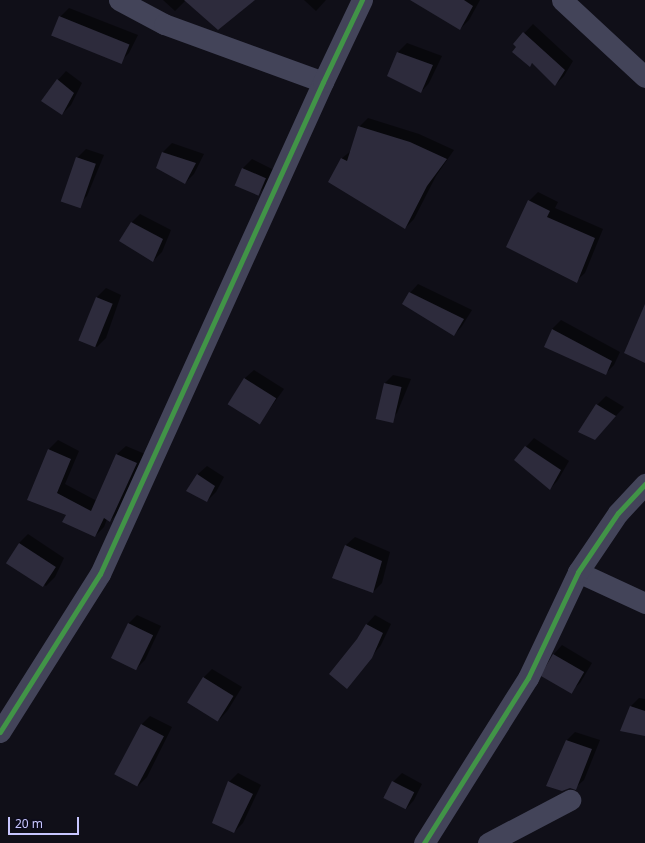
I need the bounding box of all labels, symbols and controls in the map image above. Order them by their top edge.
scale bar [10,809,81,835]
text: 20 m [15,815,43,832]

